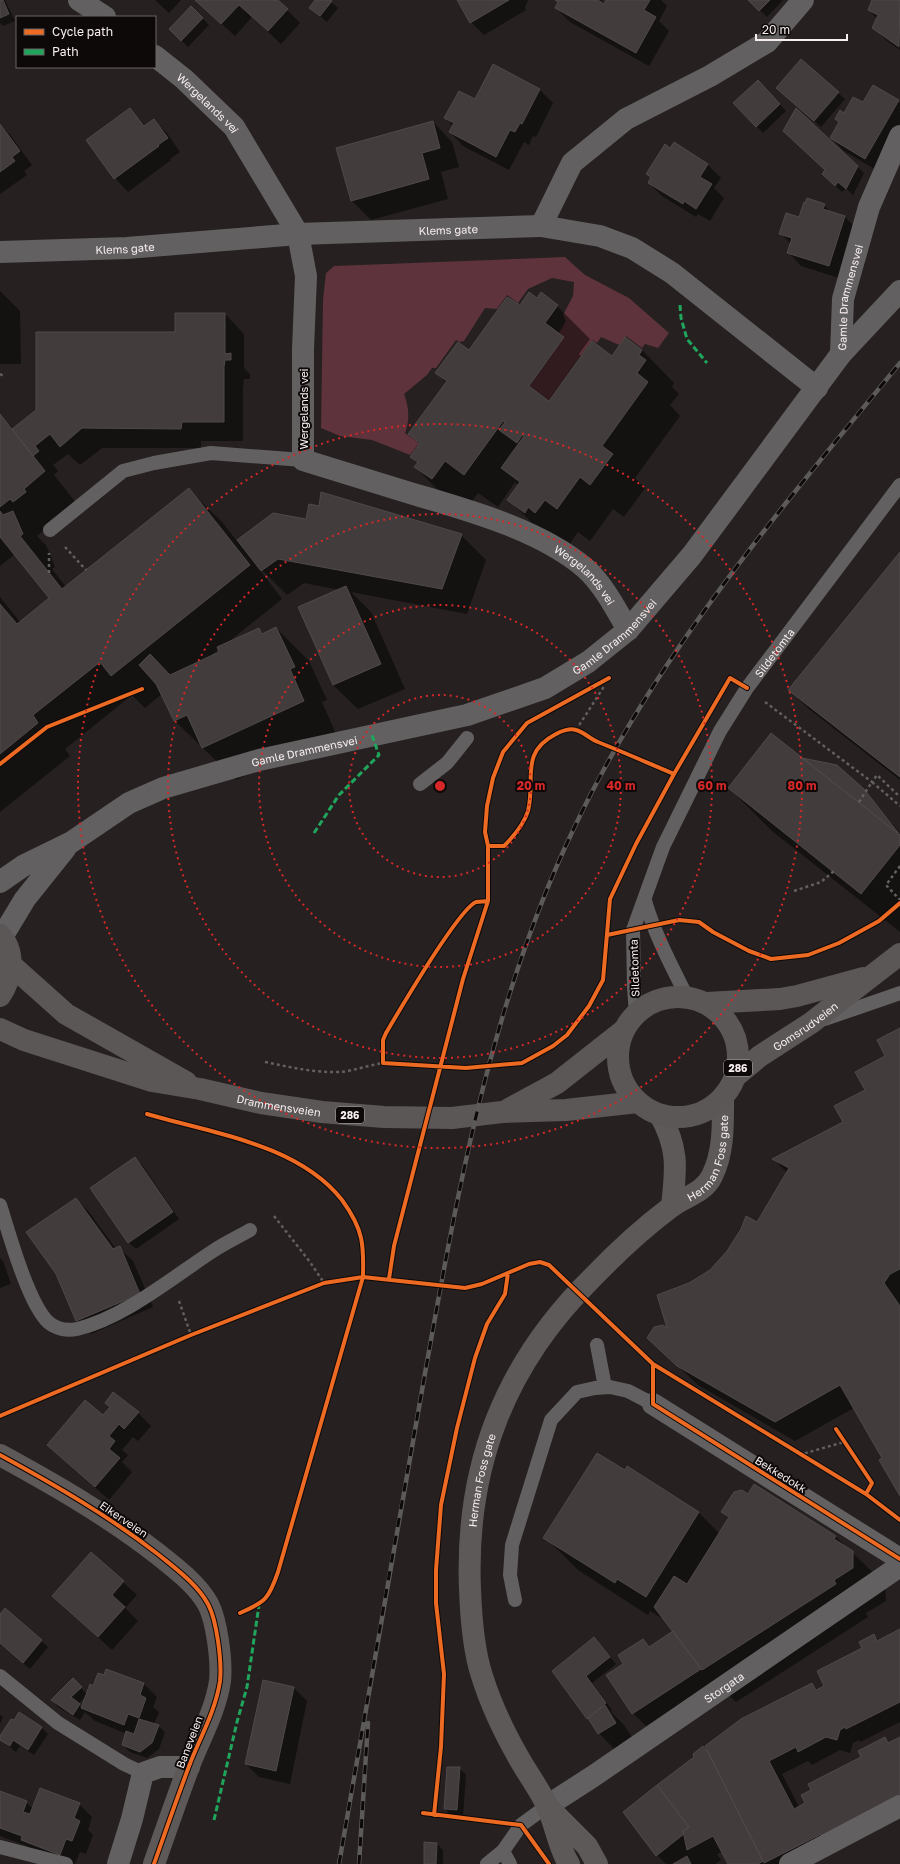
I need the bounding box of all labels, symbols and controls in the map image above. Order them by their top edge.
legend [16,16,156,68]
scale bar [756,16,847,42]
text: 20 m [762,22,790,37]
text: Cycle path [52,24,113,39]
text: Path [52,44,79,59]
street label: Wergelands vei [175,70,242,135]
street label: Klems gate [418,222,478,237]
street label: Klems gate [95,239,155,255]
street label: Gamle Drammensvei [835,243,865,351]
street label: Wergelands vei [297,368,310,449]
street label: Wergelands vei [552,542,618,607]
street label: Gamle Drammensvei [570,596,659,677]
street label: Sildetomta [751,625,796,679]
street label: Gamle Drammensvei [250,732,358,768]
text: 20 m [517,778,545,793]
text: 40 m [607,778,635,793]
text: 60 m [698,778,726,793]
text: 80 m [788,778,816,793]
centre of rings [433,779,447,793]
street label: Sildetomta [626,939,642,997]
street label: Gomsrudveien [770,999,840,1053]
road number: 286 [724,1060,752,1076]
street label: Drammensveien [236,1091,322,1118]
road number: 286 [336,1107,364,1123]
street label: Herman Foss gate [684,1115,730,1203]
street label: Herman Foss gate [465,1431,498,1528]
street label: Bekkedokk [753,1453,809,1495]
street label: Eikerveien [98,1498,150,1540]
street label: Storgata [701,1669,746,1705]
street label: Baneveien [173,1714,205,1770]

